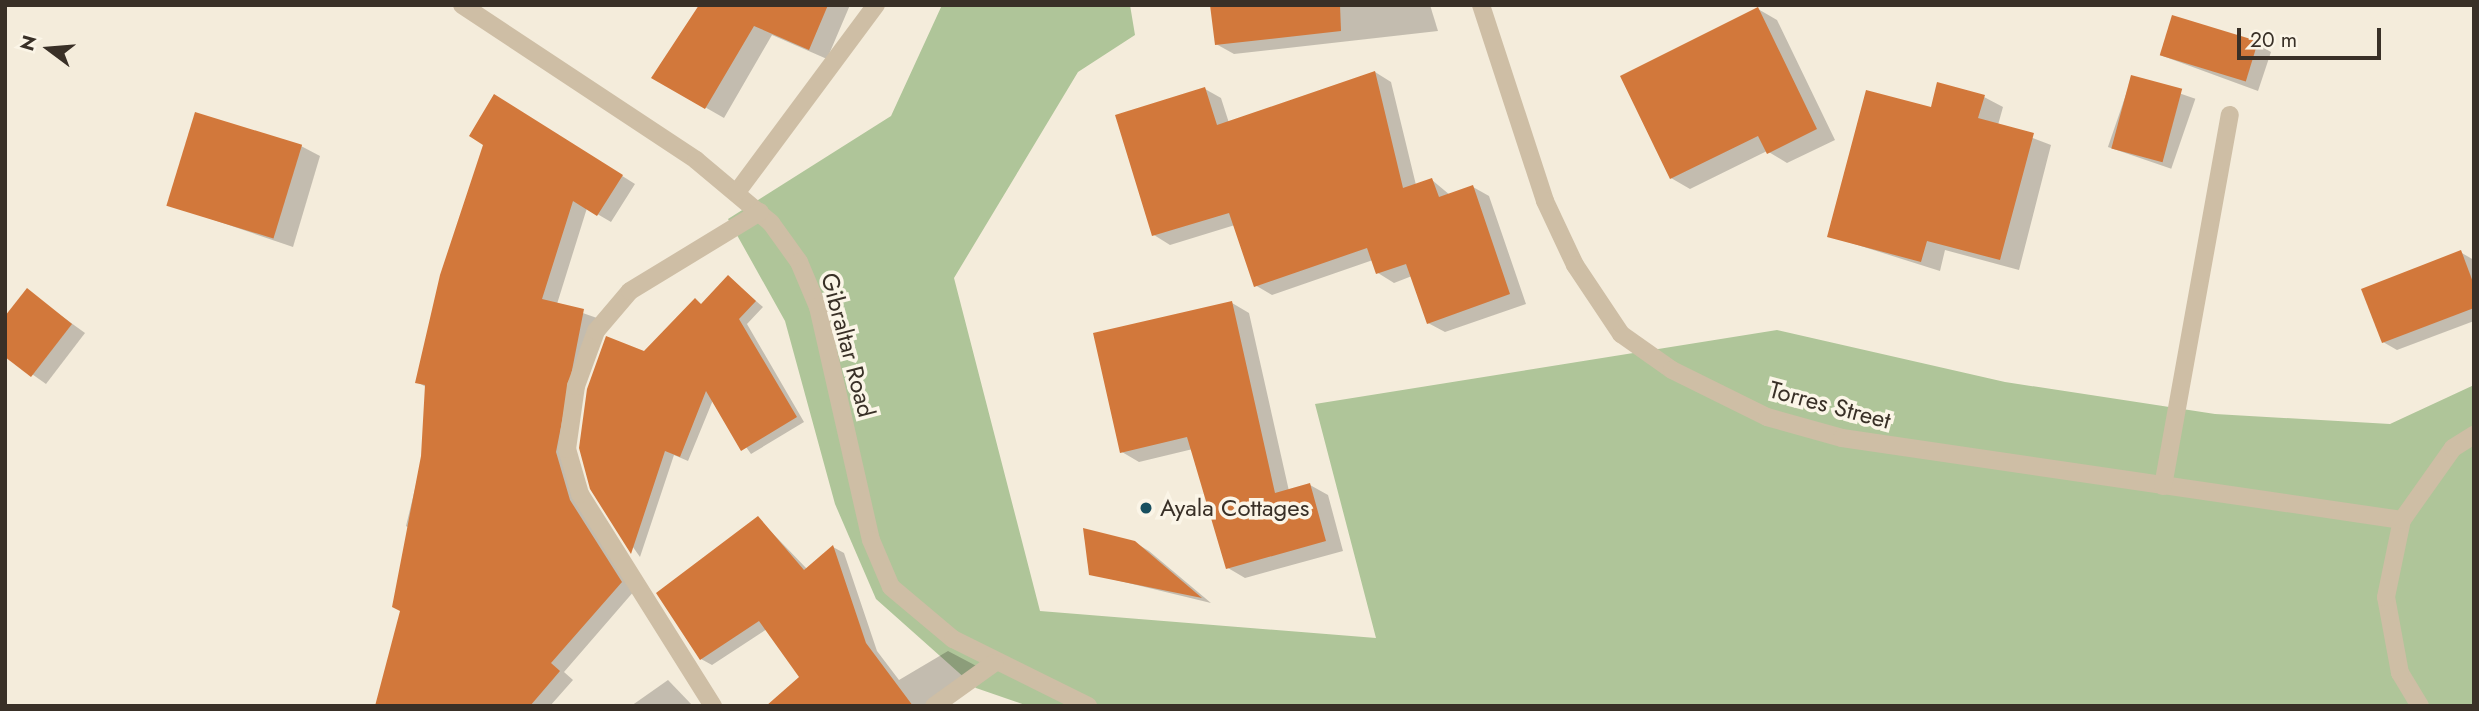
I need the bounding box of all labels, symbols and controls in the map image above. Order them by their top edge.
north arrow [14,14,84,84]
scale bar [2241,14,2384,58]
text: 20 m [2250,25,2297,55]
text: N [13,32,43,54]
street label: Gibraltar Road [815,270,881,420]
street label: Torres Street [1766,375,1894,435]
place label: Ayala Cottages [1160,494,1309,522]
marker: Ayala Cottages [1138,500,1154,516]

